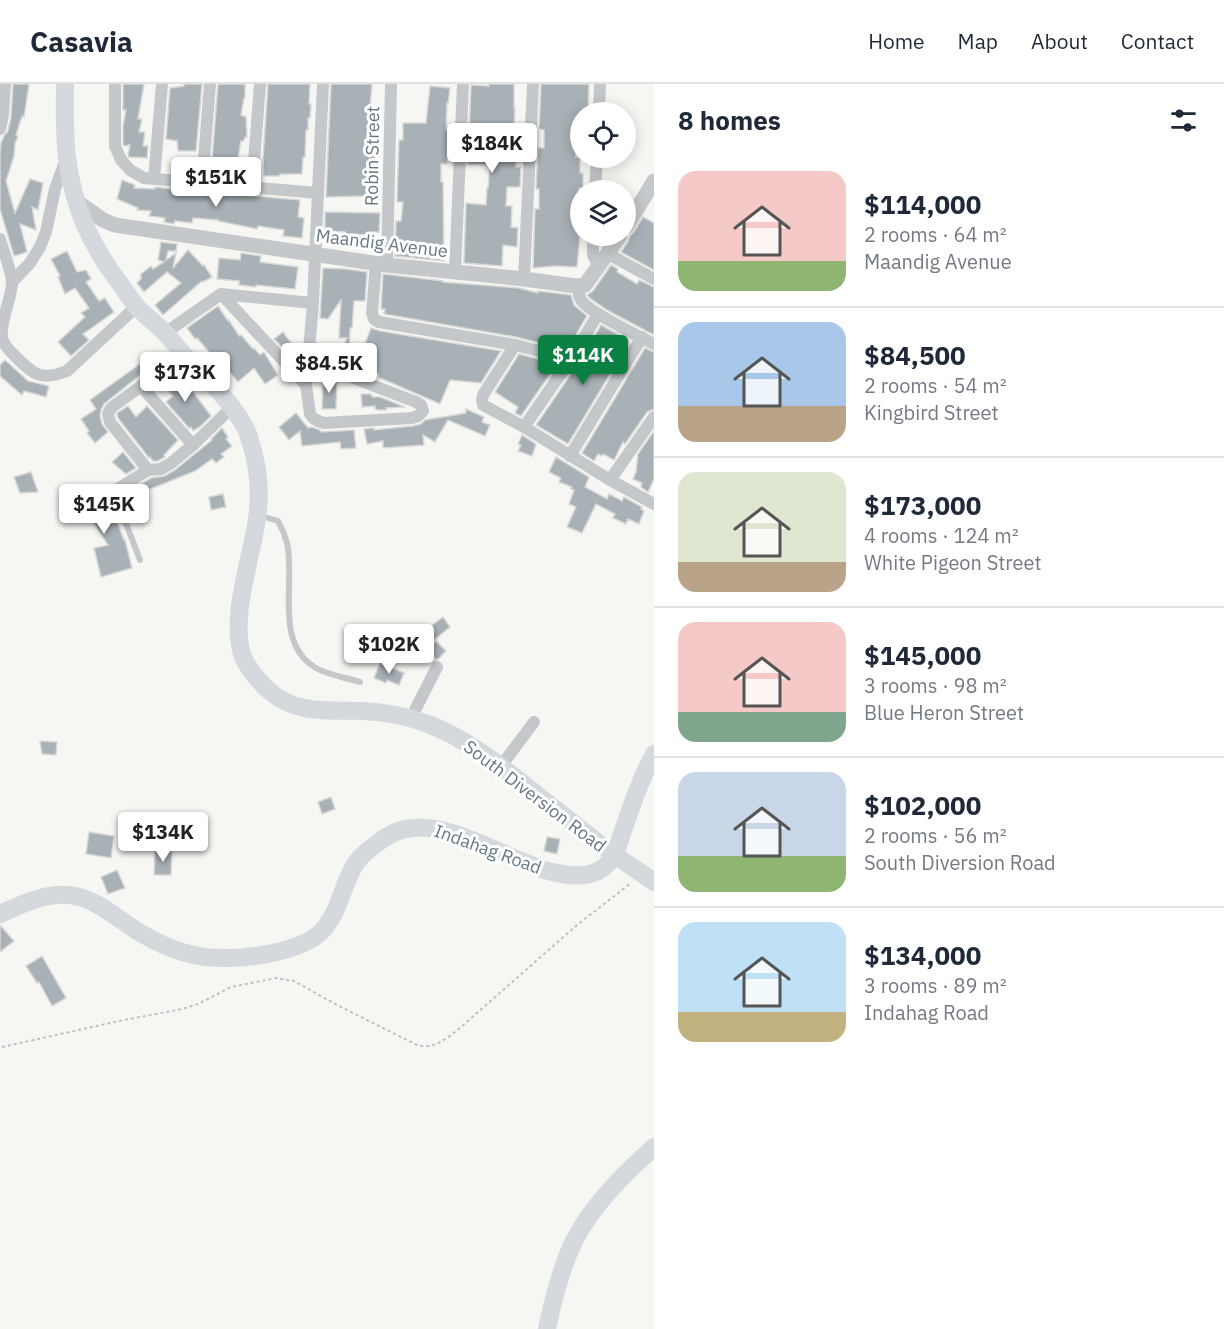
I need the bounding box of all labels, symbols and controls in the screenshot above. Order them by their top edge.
text: Casavia [30,23,133,60]
text: Home [868,27,925,55]
text: Map [958,27,998,55]
text: About [1031,27,1088,55]
text: Contact [1121,27,1194,55]
map controls [570,102,636,246]
button: locate [570,102,636,168]
text: 8 homes [678,103,781,137]
icon: filters [1167,104,1200,137]
street label: Robin Street [360,106,384,206]
pin: $184K [450,123,534,174]
text: $184K [461,129,523,156]
pin: $151K [174,157,258,208]
text: $151K [185,163,247,190]
button: layers [570,180,636,246]
text: $114,000 [864,187,981,221]
icon: home [726,195,798,267]
text: 2 rooms · 64 m² [864,221,1007,248]
street label: Maandig Avenue [315,223,449,263]
text: Maandig Avenue [864,248,1012,275]
pin: $114K [541,335,625,386]
text: $84,500 [864,338,966,372]
text: $114K [552,341,614,368]
pin: $84.5K [280,343,378,394]
icon: home [726,346,798,418]
text: $84.5K [295,349,363,376]
pin: $173K [143,352,227,403]
text: $173K [154,358,216,385]
text: 2 rooms · 54 m² [864,372,1007,399]
text: Kingbird Street [864,399,999,426]
pin: $145K [62,484,146,535]
text: $173,000 [864,488,981,522]
text: $145K [73,490,135,517]
icon: home [726,496,798,568]
text: 4 rooms · 124 m² [864,522,1019,549]
text: White Pigeon Street [864,549,1042,576]
pin: $102K [347,624,431,675]
text: $102K [358,630,420,657]
text: $145,000 [864,638,981,672]
icon: home [726,646,798,718]
text: 3 rooms · 98 m² [864,672,1007,699]
text: Blue Heron Street [864,699,1024,726]
street label: South Diversion Road [459,735,611,857]
text: $102,000 [864,788,981,822]
icon: home [726,796,798,868]
pin: $134K [121,812,205,863]
text: $134K [132,818,194,845]
street label: Indahag Road [431,819,545,879]
text: 2 rooms · 56 m² [864,822,1007,849]
text: South Diversion Road [864,849,1056,876]
text: $134,000 [864,938,981,972]
icon: home [726,946,798,1018]
text: 3 rooms · 89 m² [864,972,1007,999]
text: Indahag Road [864,999,989,1026]

